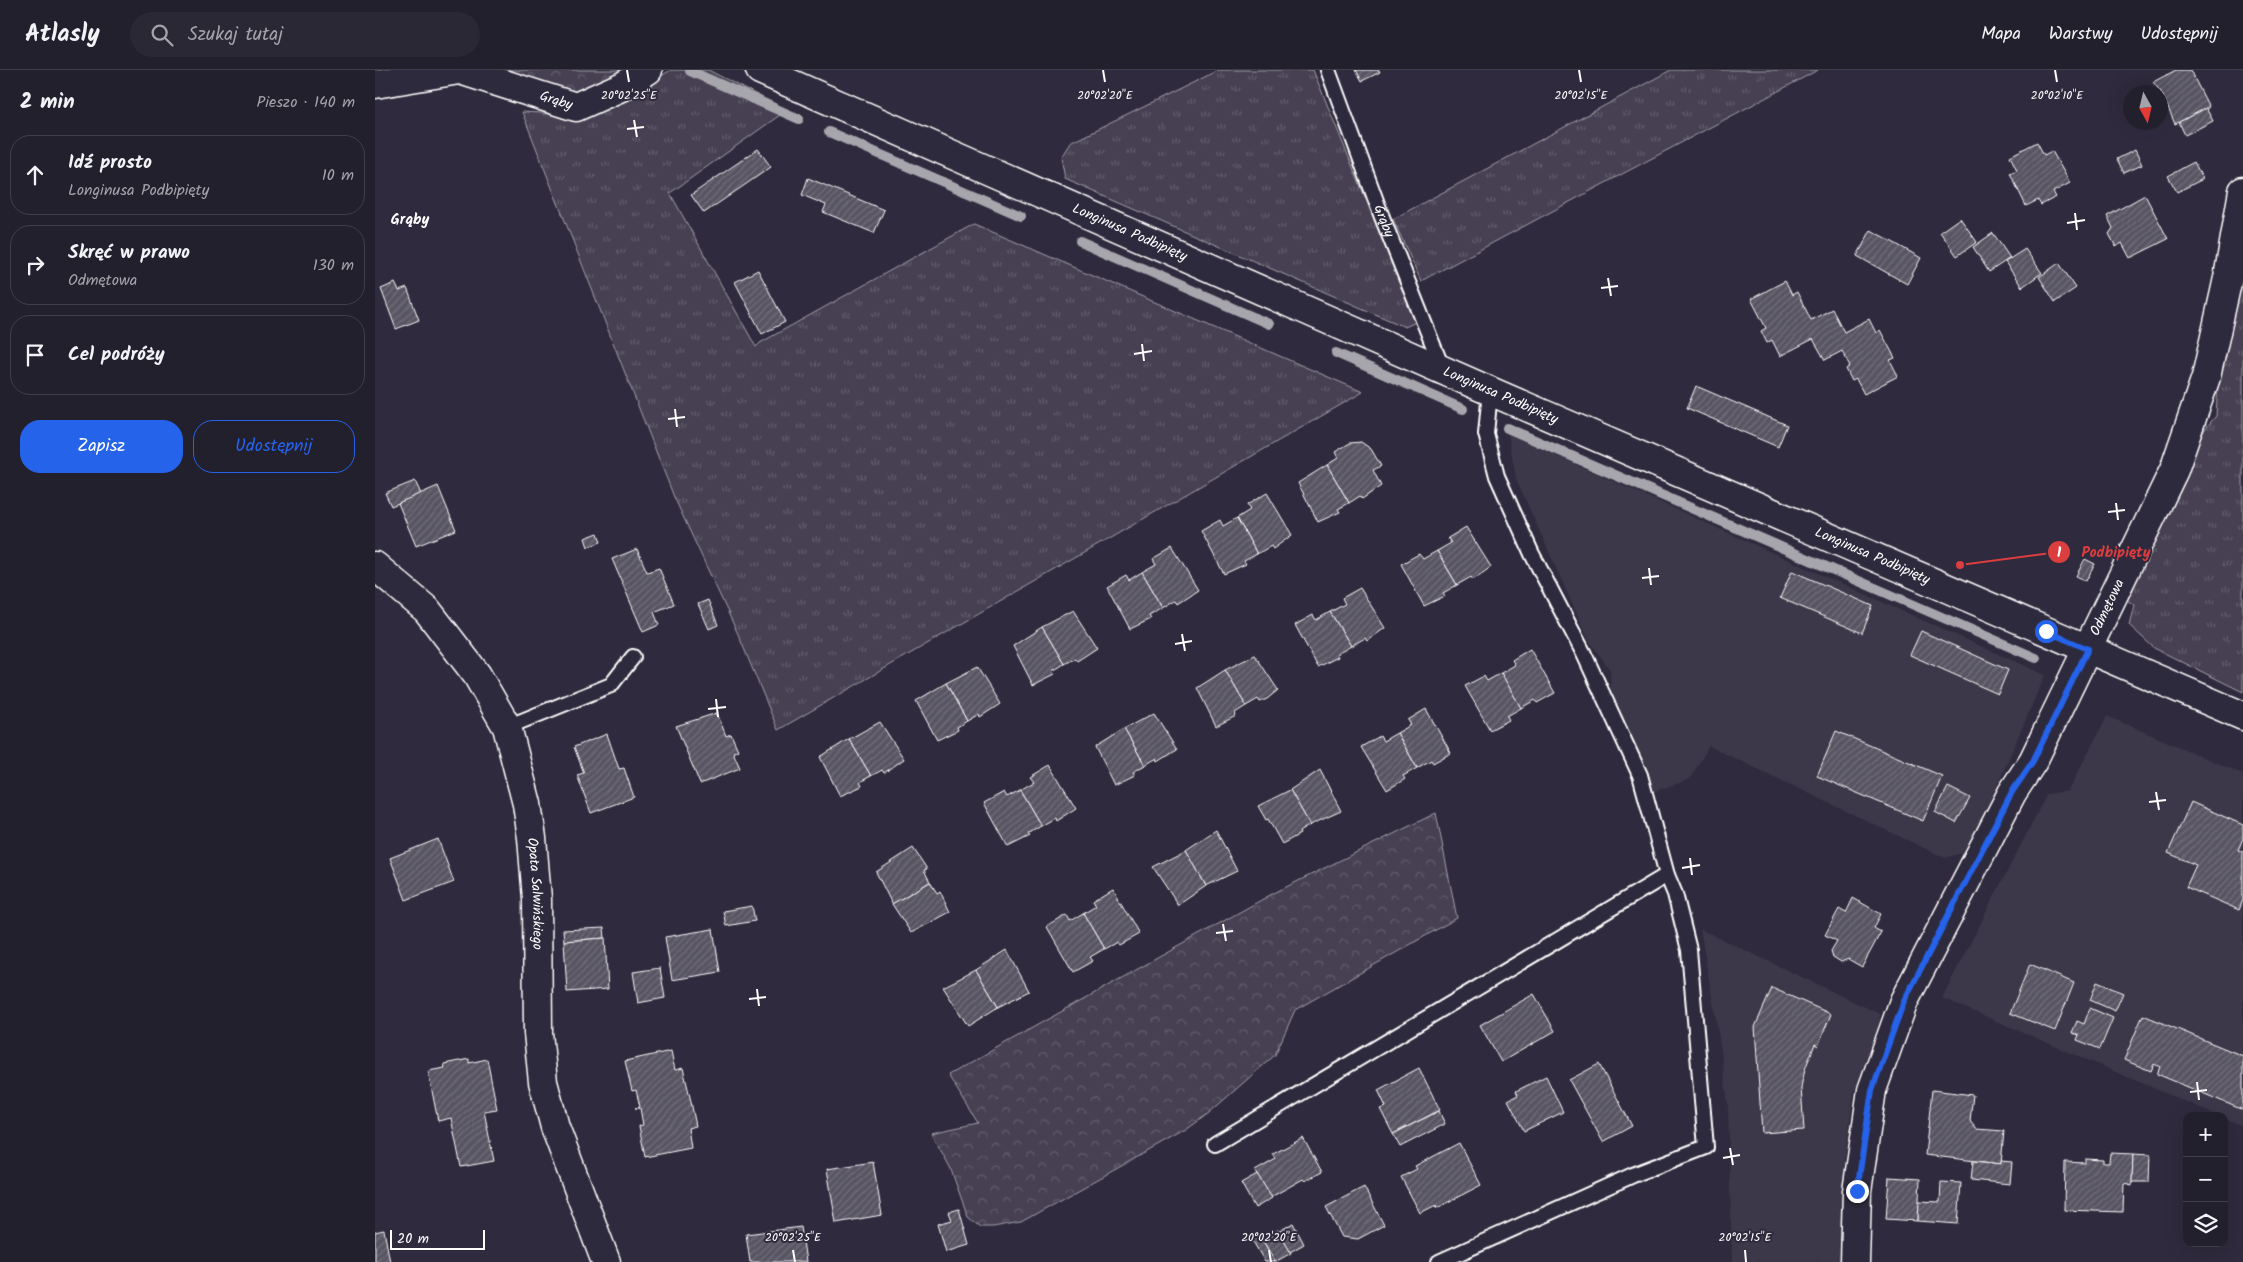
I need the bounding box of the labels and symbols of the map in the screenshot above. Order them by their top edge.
street label: Grąby [537,85,576,116]
north arrow [2123,85,2168,130]
text: 20°02'25"E [601,86,658,105]
text: 20°02'20"E [1077,86,1134,105]
text: 20°02'15"E [1555,86,1608,105]
text: 20°02'10"E [2031,86,2084,105]
street label: Longinusa Podbipięty [1069,198,1191,268]
street label: Grąby [1367,201,1400,241]
district label: Grąby [391,208,429,232]
street label: Longinusa Podbipięty [1440,361,1562,430]
street label: Longinusa Podbipięty [1811,521,1934,591]
callout: Podbipięty [2047,537,2161,567]
text: 1 [2057,541,2062,565]
text: Podbipięty [2082,541,2151,565]
street label: Odmętowa [2084,575,2131,640]
route start [2035,620,2058,643]
street label: Opata Salwińskiego [521,837,548,950]
route end [1846,1180,1869,1203]
scale bar [390,1227,485,1250]
text: 20°02'25"E [765,1228,822,1247]
text: 20°02'20"E [1241,1228,1298,1247]
text: 20°02'15"E [1719,1228,1772,1247]

